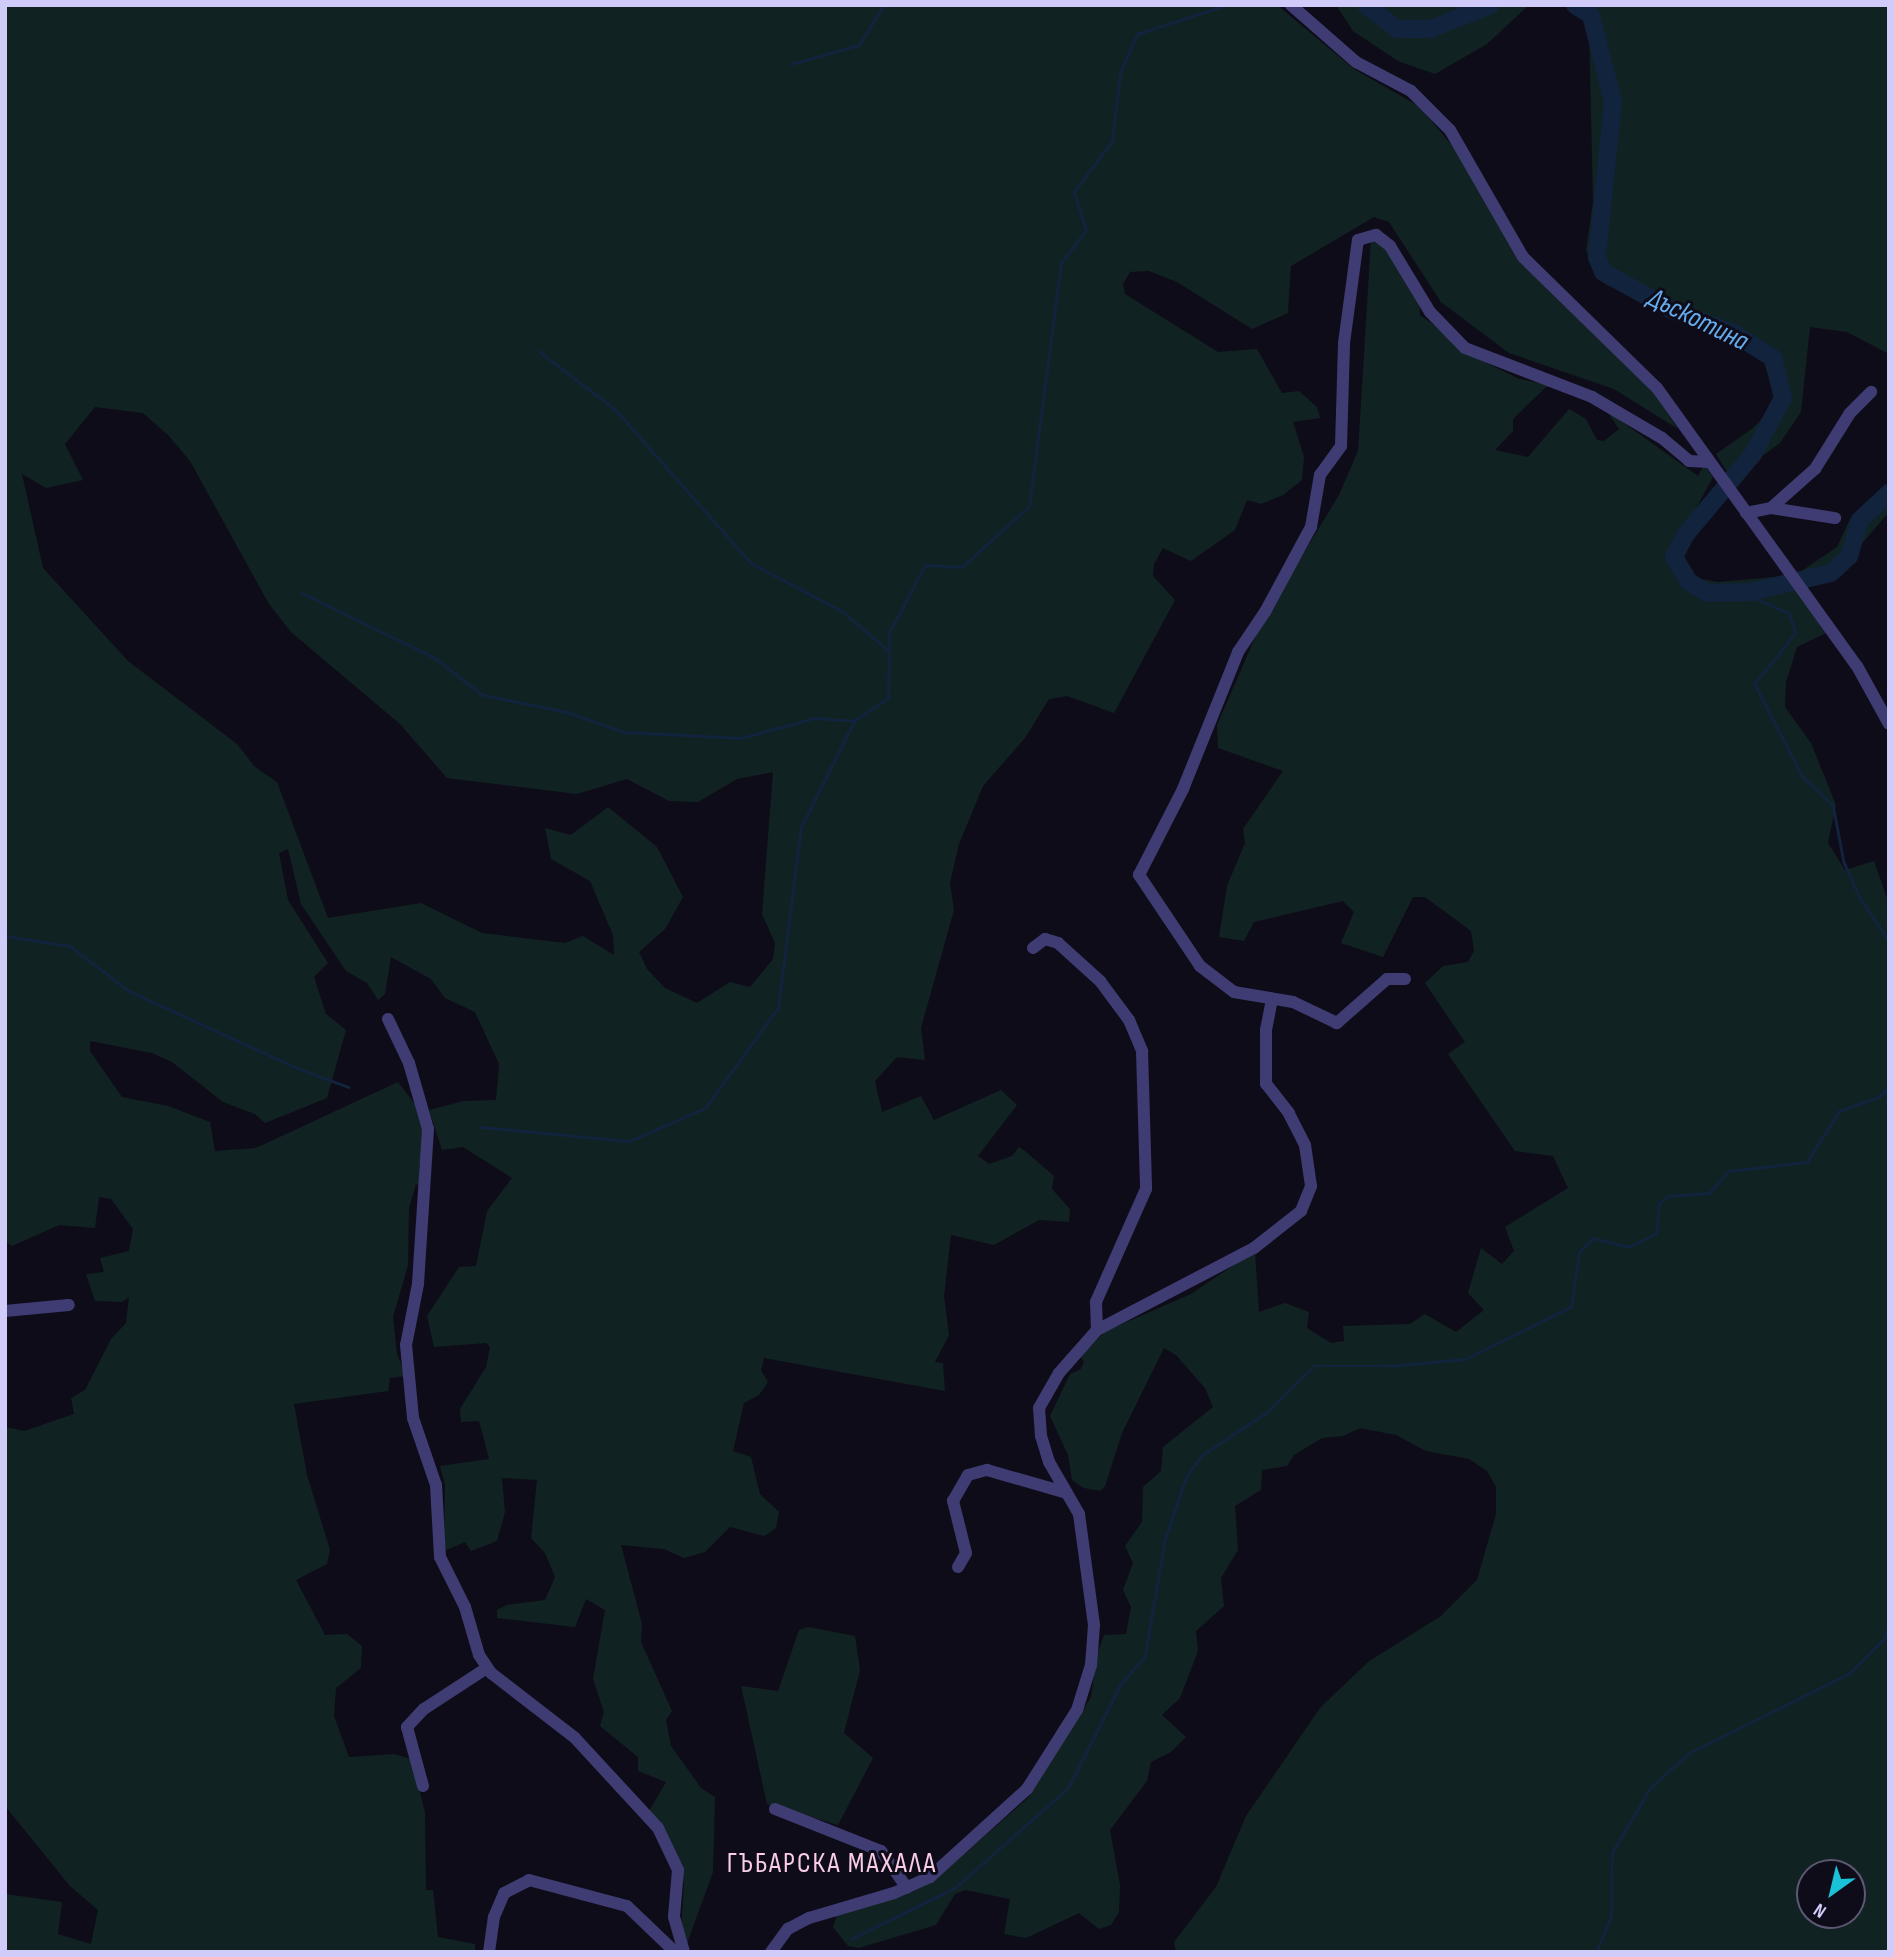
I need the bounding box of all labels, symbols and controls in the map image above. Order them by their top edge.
water label: Дъскотина [1642,281,1754,359]
district label: ГЪБАРСКА МАХАЛА [729,1847,935,1881]
north arrow [1796,1859,1866,1929]
text: N [1809,1898,1831,1923]

